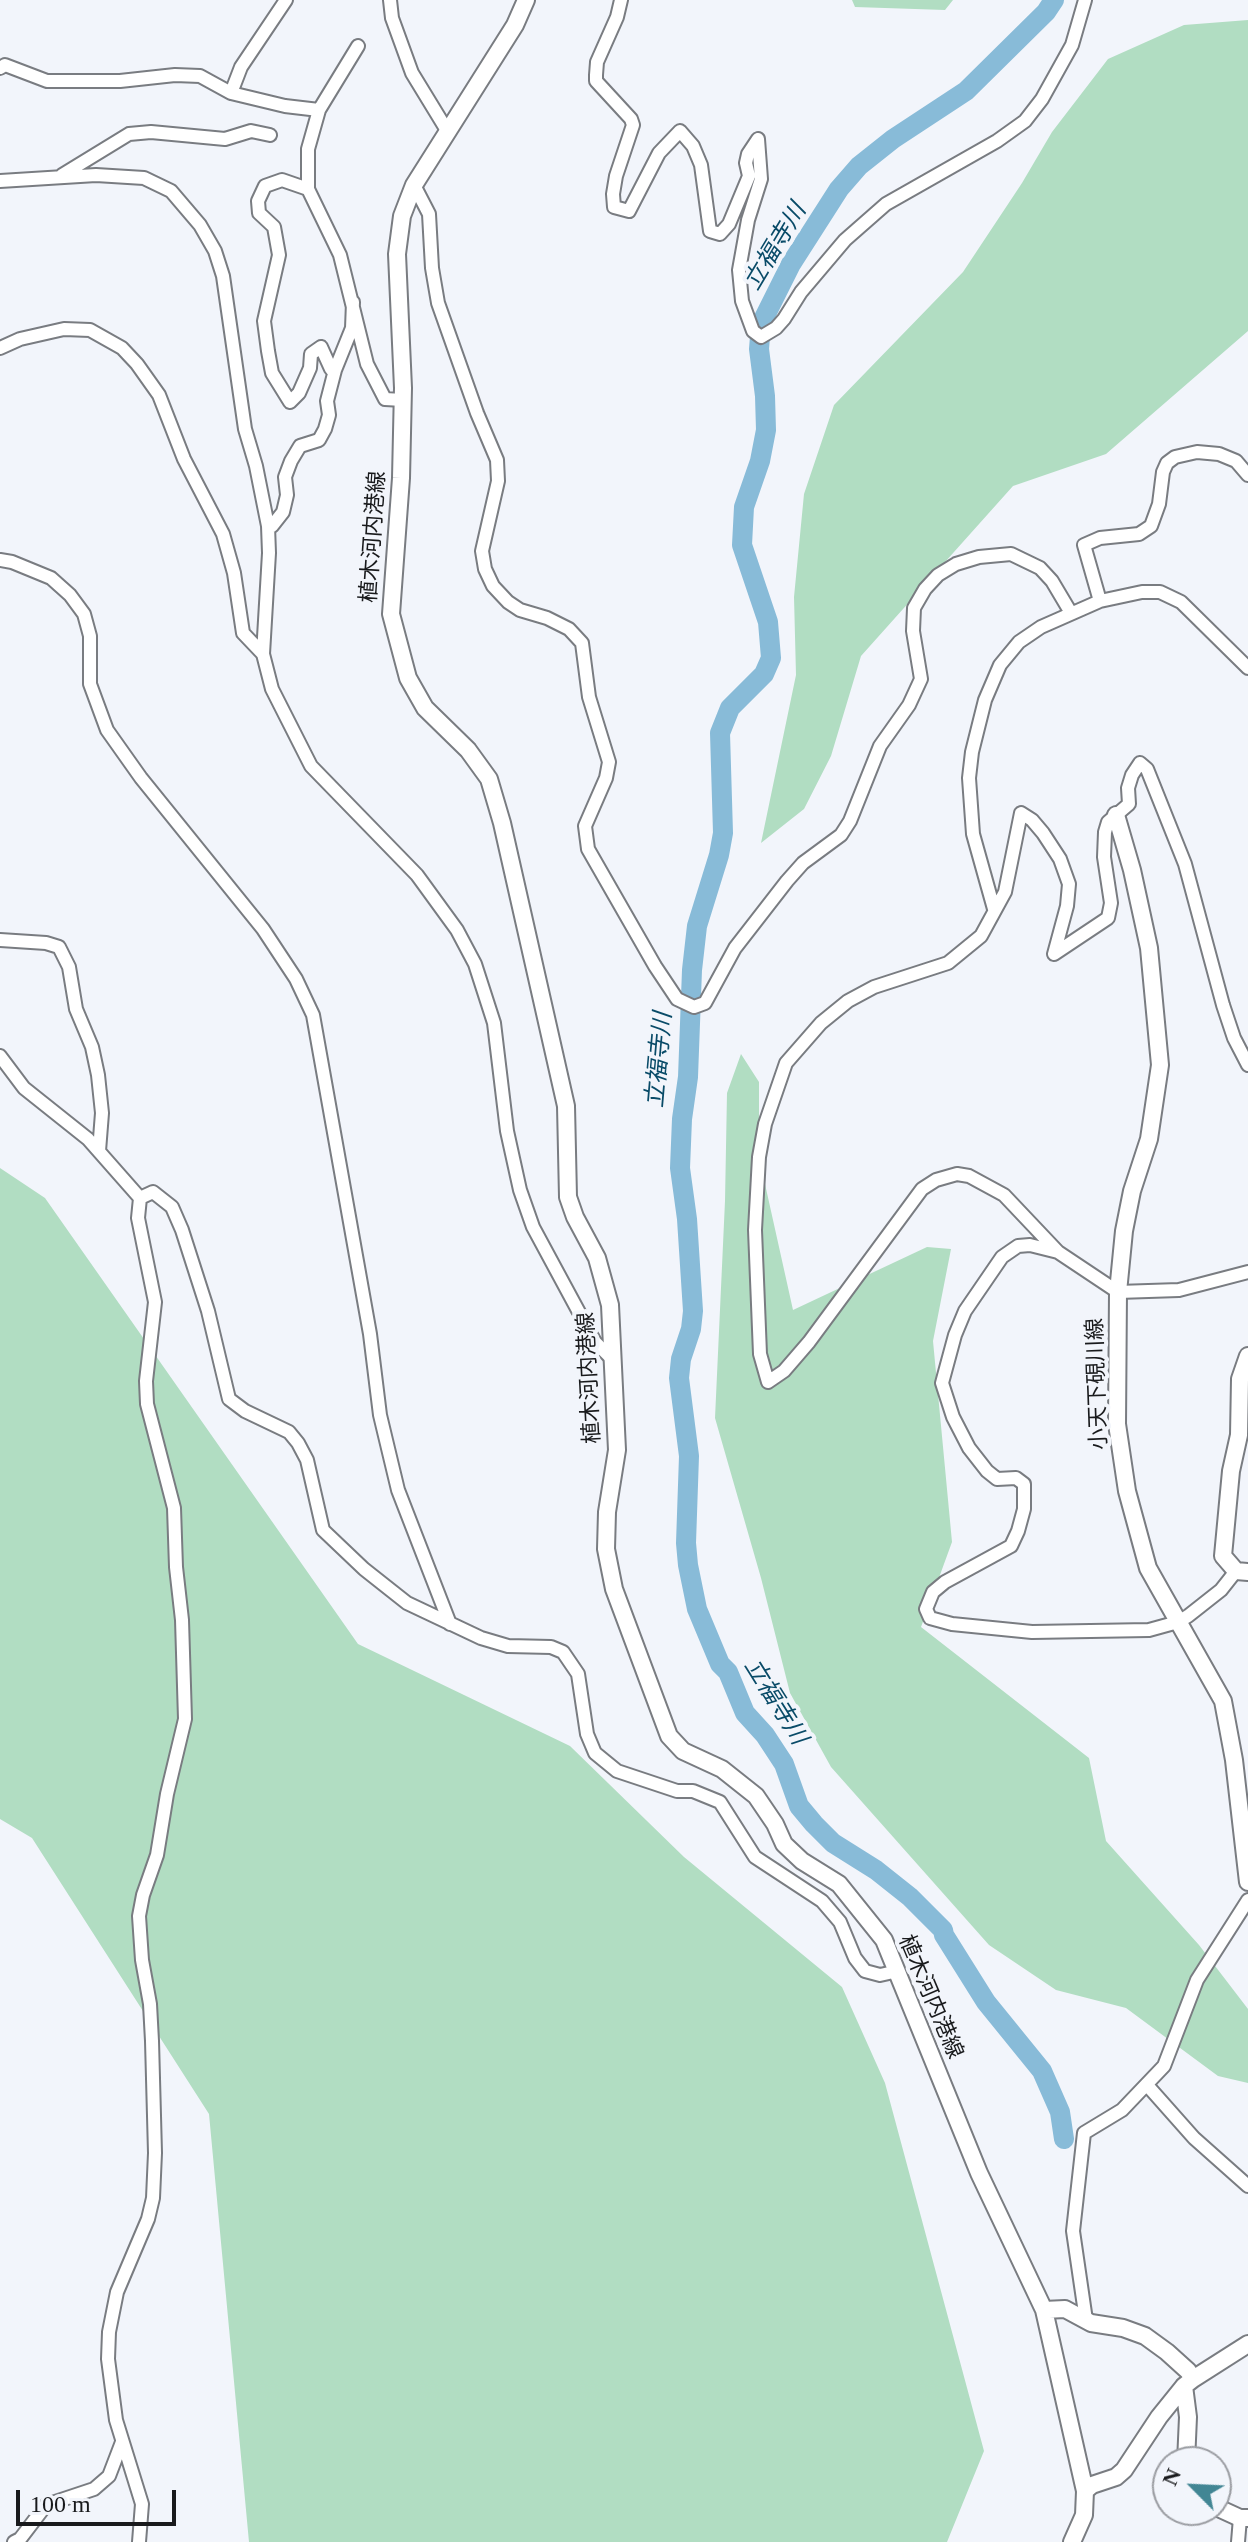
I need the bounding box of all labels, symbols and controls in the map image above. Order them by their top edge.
water label: 立福寺川 [739,198,813,296]
street label: 植木河内港線 [356,470,392,604]
water label: 立福寺川 [641,1011,679,1109]
street label: 植木河内港線 [573,1311,607,1445]
street label: 小天下硯川線 [1083,1318,1113,1450]
water label: 立福寺川 [737,1654,813,1750]
street label: 植木河内港線 [892,1931,968,2063]
north arrow [1152,2446,1232,2526]
text: N [1157,2465,1186,2489]
scale bar [20,2474,180,2524]
text: 100 m [30,2491,91,2517]

